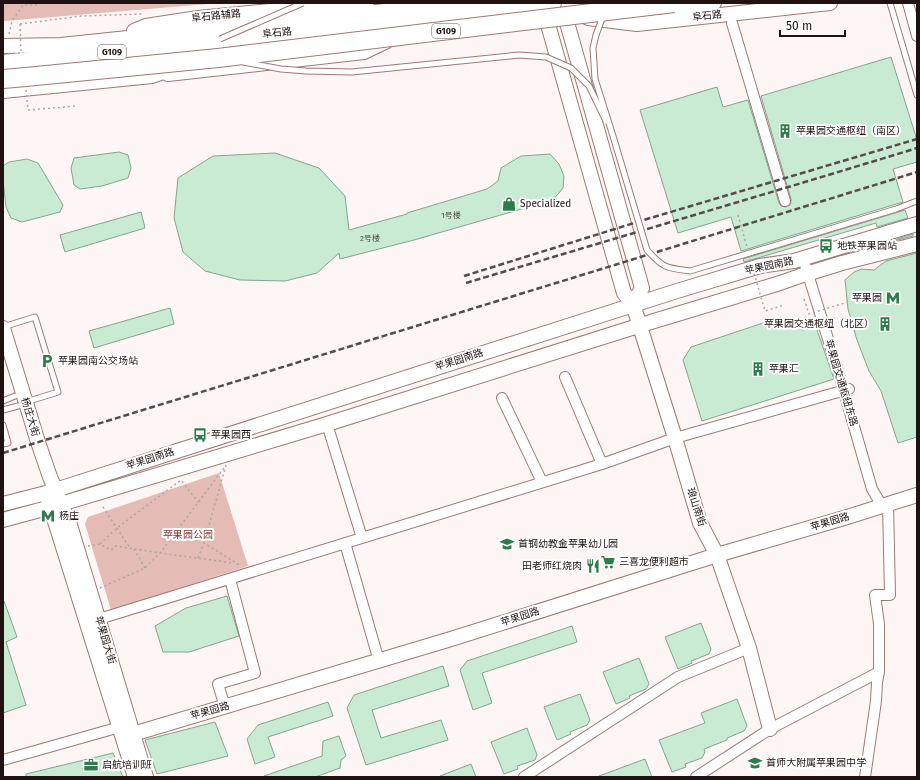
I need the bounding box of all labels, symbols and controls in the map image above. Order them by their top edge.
street label: 阜石路辅路 [191,7,241,25]
street label: 阜石路 [691,8,723,24]
scale bar [780,12,845,38]
text: 50 m [786,19,812,33]
road number: G109 [432,24,460,38]
street label: 阜石路 [261,25,293,41]
road number: G109 [98,45,126,59]
building icon: 苹果园交通枢纽（南区） [777,123,793,139]
place label: 苹果园交通枢纽（南区） [796,125,906,137]
shop icon: Specialized [501,196,517,212]
place label: Specialized [520,198,571,210]
house number: 1号楼 [441,211,461,220]
house number: 2号楼 [360,234,380,243]
bus stop icon: 地铁苹果园站 [818,238,834,254]
place label: 地铁苹果园站 [837,240,897,252]
street label: 苹果园南路 [743,255,795,277]
metro station icon: 苹果园 [885,290,901,306]
place label: 苹果园 [852,292,882,304]
building icon: 苹果园交通枢纽（北区） [877,316,893,332]
place label: 苹果园交通枢纽（北区） [764,318,874,330]
street label: 苹果园交通枢纽东路 [822,338,860,428]
street label: 苹果园南路 [433,347,485,373]
parking icon: 苹果园南公交场站 [39,353,55,369]
place label: 苹果园南公交场站 [58,355,138,367]
building icon: 苹果汇 [750,361,766,377]
place label: 苹果汇 [769,363,799,375]
street label: 杨庄大街 [18,396,42,438]
bus stop icon: 苹果园西 [192,427,208,443]
place label: 苹果园西 [211,429,251,441]
street label: 苹果园南路 [124,446,176,472]
street label: 琅山南街 [684,486,708,528]
metro station icon: 杨庄 [40,508,56,524]
place label: 杨庄 [59,510,79,522]
street label: 苹果园路 [809,510,851,534]
park label: 苹果园公园 [163,529,213,541]
school or university icon: 首钢幼教金苹果幼儿园 [499,536,515,552]
place label: 首钢幼教金苹果幼儿园 [518,538,618,550]
supermarket icon: 三喜龙便利超市 [600,554,616,570]
place label: 三喜龙便利超市 [619,556,689,568]
restaurant icon: 田老师红烧肉 [585,558,601,574]
place label: 田老师红烧肉 [522,560,582,572]
street label: 苹果园路 [499,605,541,629]
street label: 苹果园大街 [92,614,118,666]
street label: 苹果园路 [189,700,231,722]
school or university icon: 首师大附属苹果园中学 [747,755,763,771]
office icon: 启航培训班 [83,757,99,773]
place label: 首师大附属苹果园中学 [766,757,866,769]
place label: 启航培训班 [102,759,152,771]

